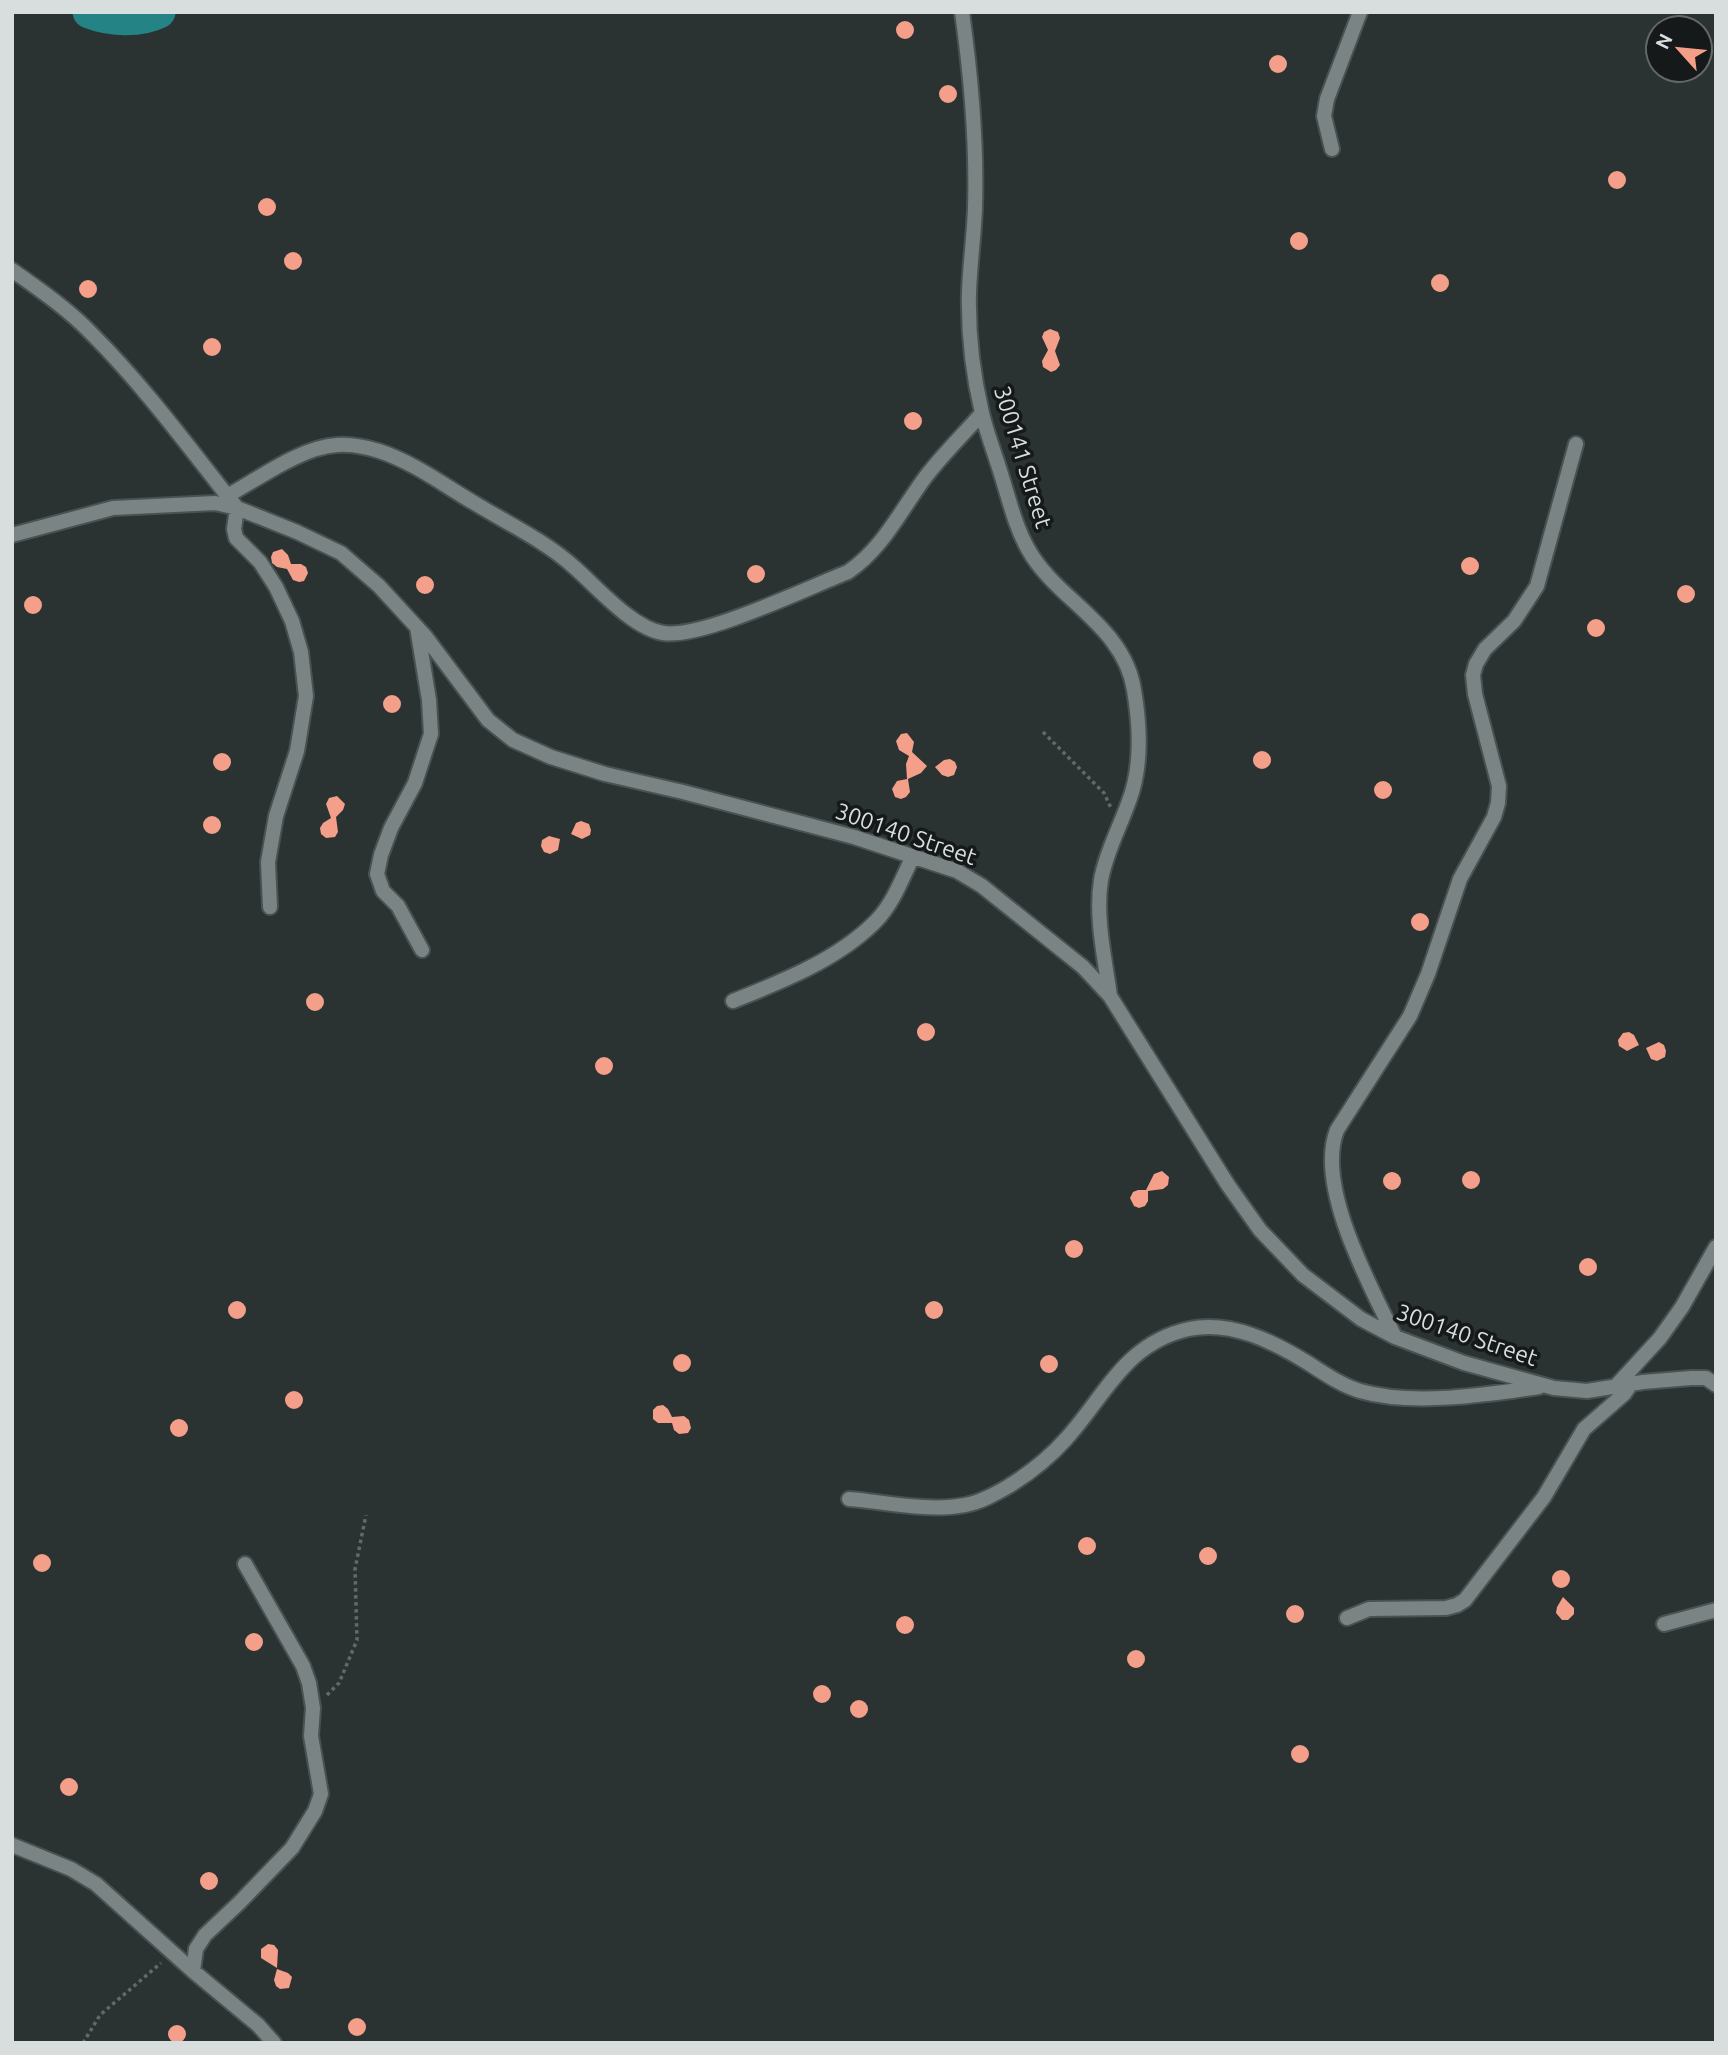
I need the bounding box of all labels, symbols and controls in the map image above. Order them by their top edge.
north arrow [1644,14,1714,84]
text: N [1651,30,1677,53]
street label: 300141 Street [990,383,1057,531]
street label: 300140 Street [832,798,980,869]
street label: 300140 Street [1393,1299,1541,1370]

